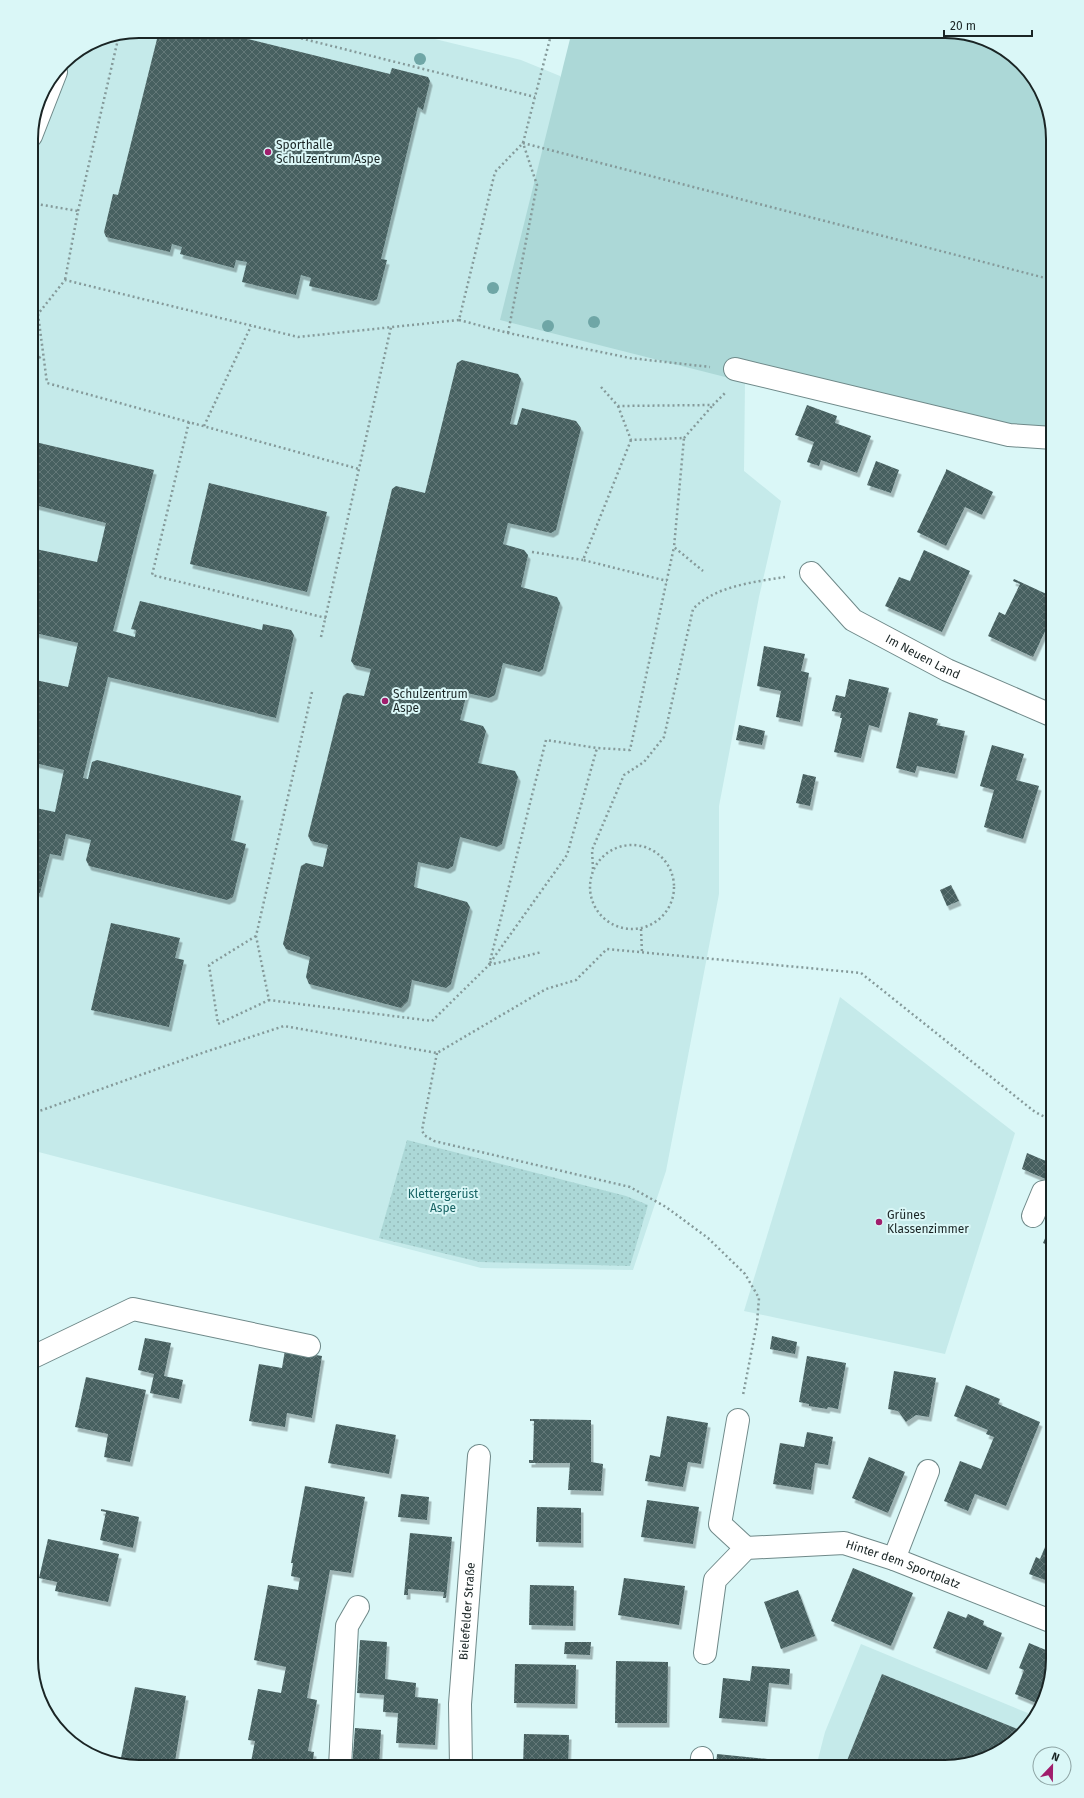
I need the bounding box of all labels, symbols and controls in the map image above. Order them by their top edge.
scale bar [944,12,1032,38]
text: 20 m [950,19,976,33]
place label: Sporthalle Schulzentrum Aspe [276,138,380,166]
marker: Sporthalle Schulzentrum Aspe [263,147,273,157]
street label: Im Neuen Land [883,632,962,682]
place label: Schulzentrum Aspe [393,687,468,715]
marker: Schulzentrum Aspe [380,696,390,706]
park label: Klettergerüst Aspe [408,1187,479,1215]
place label: Grünes Klassenzimmer [887,1208,969,1236]
marker: Grünes Klassenzimmer [874,1217,884,1227]
street label: Hinter dem Sportplatz [844,1537,962,1591]
street label: Bielefelder Straße [456,1562,478,1661]
north arrow [1032,1746,1072,1786]
text: N [1050,1750,1061,1765]

